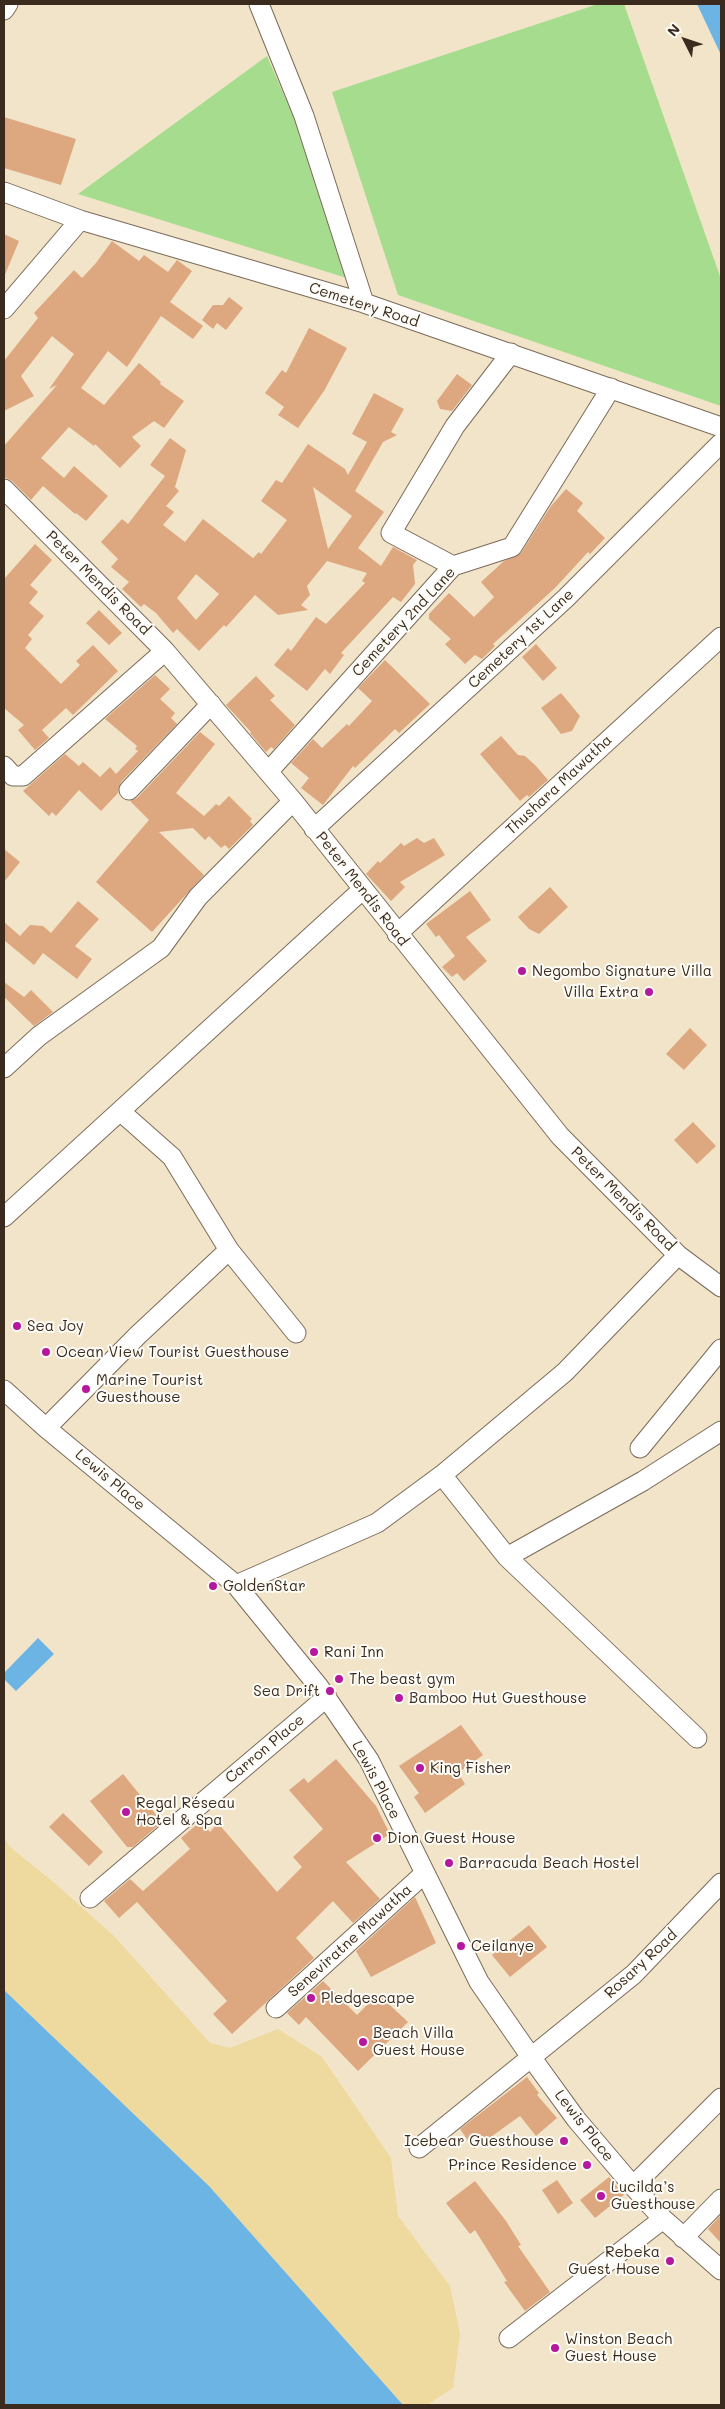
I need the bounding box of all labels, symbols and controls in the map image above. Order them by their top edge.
north arrow [660,15,710,65]
text: N [663,20,684,40]
street label: Cemetery Road [307,279,421,331]
street label: Peter Mendis Road [42,527,154,639]
street label: Cemetery 2nd Lane [349,564,459,680]
street label: Cemetery 1st Lane [465,586,577,692]
street label: Thushara Mawatha [502,731,616,839]
street label: Peter Mendis Road [312,828,412,950]
place label: Negombo Signature Villa [532,962,712,980]
marker: Negombo Signature Villa [516,965,528,977]
place label: Villa Extra [563,983,639,1001]
marker: Villa Extra [643,986,655,998]
street label: Peter Mendis Road [567,1143,679,1255]
place label: Sea Joy [27,1317,84,1335]
marker: Sea Joy [11,1320,23,1332]
place label: Ocean View Tourist Guesthouse [56,1343,289,1361]
marker: Ocean View Tourist Guesthouse [40,1346,52,1358]
place label: Marine Tourist Guesthouse [96,1371,203,1406]
marker: Marine Tourist Guesthouse [80,1383,92,1395]
street label: Lewis Place [71,1446,149,1514]
place label: GoldenStar [223,1577,306,1595]
marker: GoldenStar [207,1580,219,1592]
place label: Rani Inn [324,1643,384,1661]
marker: Rani Inn [308,1646,320,1658]
place label: The beast gym [349,1670,455,1688]
marker: The beast gym [333,1673,345,1685]
place label: Sea Drift [253,1682,320,1700]
marker: Sea Drift [324,1685,336,1697]
place label: Bamboo Hut Guesthouse [409,1689,587,1707]
marker: Bamboo Hut Guesthouse [393,1692,405,1704]
street label: Carron Place [222,1711,308,1787]
street label: Lewis Place [348,1738,404,1822]
place label: King Fisher [430,1759,511,1777]
marker: King Fisher [414,1762,426,1774]
place label: Regal Réseau Hotel & Spa [136,1794,235,1829]
marker: Regal Réseau Hotel & Spa [120,1806,132,1818]
place label: Dion Guest House [387,1829,516,1847]
marker: Dion Guest House [371,1832,383,1844]
place label: Barracuda Beach Hostel [459,1854,639,1872]
marker: Barracuda Beach Hostel [443,1857,455,1869]
street label: Seneviratne Mawatha [284,1881,416,2001]
street label: Rosary Road [601,1926,681,2002]
place label: Ceilanye [471,1937,534,1955]
marker: Ceilanye [455,1940,467,1952]
place label: Pledgescape [321,1989,415,2007]
marker: Pledgescape [305,1992,317,2004]
place label: Beach Villa Guest House [373,2024,465,2059]
marker: Beach Villa Guest House [357,2036,369,2048]
street label: Lewis Place [550,2087,618,2165]
place label: Icebear Guesthouse [404,2132,554,2150]
marker: Icebear Guesthouse [558,2135,570,2147]
place label: Prince Residence [449,2156,577,2174]
marker: Prince Residence [581,2159,593,2171]
place label: Lucilda’s Guesthouse [611,2178,696,2213]
marker: Lucilda’s Guesthouse [595,2190,607,2202]
place label: Rebeka Guest House [568,2243,660,2278]
marker: Rebeka Guest House [664,2255,676,2267]
place label: Winston Beach Guest House [565,2330,672,2365]
marker: Winston Beach Guest House [549,2342,561,2354]

